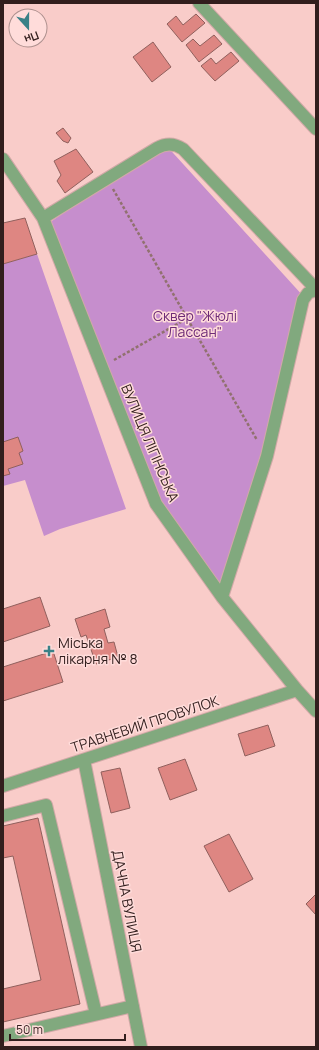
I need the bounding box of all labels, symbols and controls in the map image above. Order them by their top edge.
north arrow [8,8,48,48]
text: Пн [22,28,41,48]
park label: Сквер "Жюлі Лассан" [153,306,237,341]
street label: ВУЛИЦЯ ЛІГІНСЬКА [117,381,184,505]
place label: Міська лікарня № 8 [58,633,138,668]
marker: Міська лікарня № 8 [43,645,55,657]
street label: ТРАВНЕВИЙ ПРОВУЛОК [68,690,222,756]
street label: ДАЧНА ВУЛИЦЯ [108,848,147,954]
scale bar [10,1016,125,1042]
text: 50 m [16,1021,43,1038]

